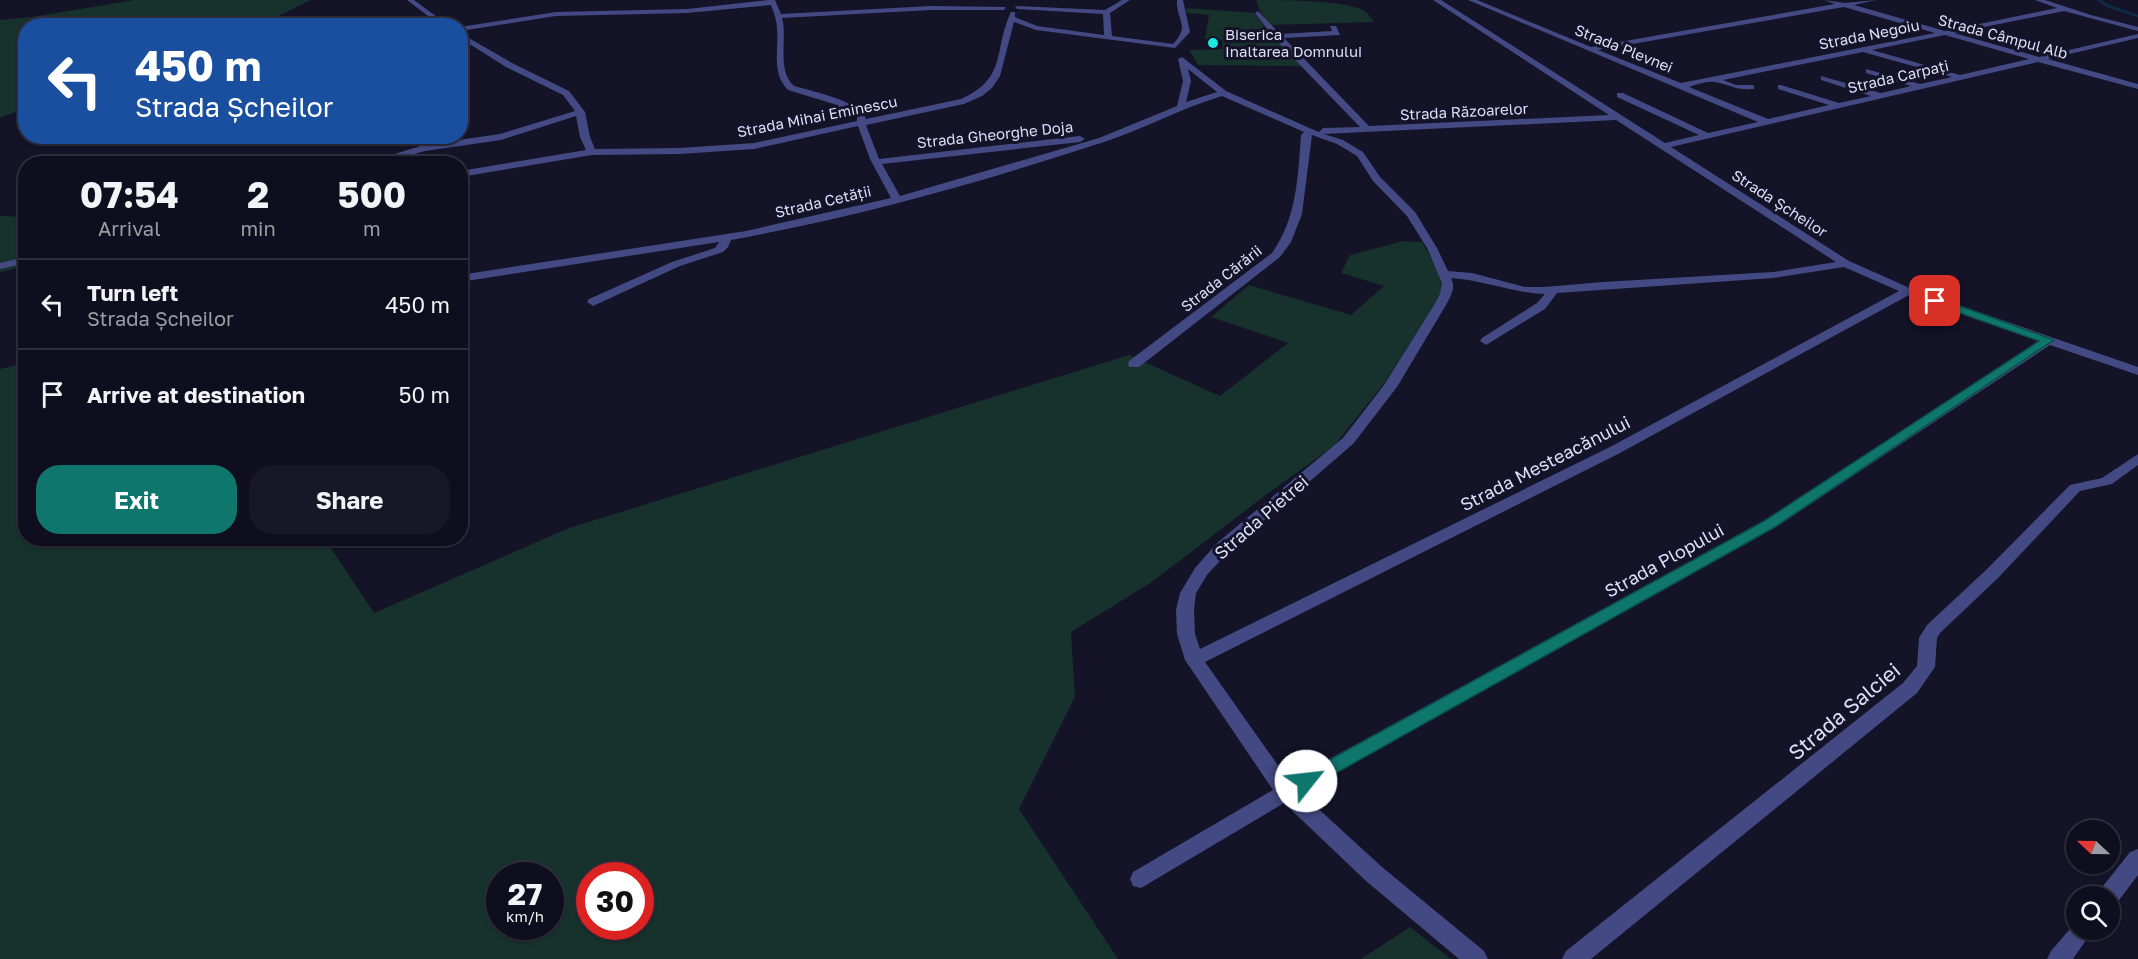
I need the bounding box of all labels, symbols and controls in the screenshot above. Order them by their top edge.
street label: Strada Câmpul Alb [1936,10,2070,62]
street label: Strada Negoiu [1817,15,1921,53]
street label: Strada Plevnei [1572,20,1676,76]
place label: Biserica Inaltarea Domnului [1225,25,1362,60]
marker: Biserica Inaltarea Domnului [1206,36,1220,50]
text: 450 m [135,40,261,90]
icon: left [36,42,114,120]
street label: Strada Carpați [1846,56,1950,96]
text: Strada Șcheilor [135,91,333,123]
street label: Strada Mihai Eminescu [735,92,899,140]
street label: Strada Răzoarelor [1399,99,1529,123]
street label: Strada Gheorghe Doja [916,117,1074,151]
street label: Strada Șcheilor [1729,165,1831,241]
text: 07:54 [80,173,179,216]
text: 2 [247,173,269,216]
text: 500 [338,173,406,216]
street label: Strada Cetății [773,181,873,221]
text: Arrival [98,216,161,240]
text: min [240,216,276,240]
text: m [363,216,381,240]
street label: Strada Cărării [1177,241,1265,315]
pin [1909,275,1960,326]
text: Turn left [87,279,178,306]
icon: arrive [1918,284,1951,317]
icon: left [36,288,69,321]
text: 450 m [385,291,450,318]
text: Strada Șcheilor [87,306,234,330]
icon: arrive [36,378,69,411]
text: Arrive at destination [87,381,305,408]
text: 50 m [399,381,450,408]
street label: Strada Mesteacănului [1456,411,1634,515]
button: Exit [36,465,237,534]
button: Share [249,465,450,534]
street label: Strada Pietrei [1209,470,1313,564]
street label: Strada Plopului [1601,518,1727,602]
street label: Strada Salciei [1783,657,1905,765]
position arrow [1274,749,1338,813]
north arrow [2066,820,2120,874]
map controls [2066,820,2120,940]
speed limit sign: 30 [576,862,654,940]
text: 27 [508,876,542,912]
button: search [2066,886,2120,940]
text: km/h [506,907,544,925]

